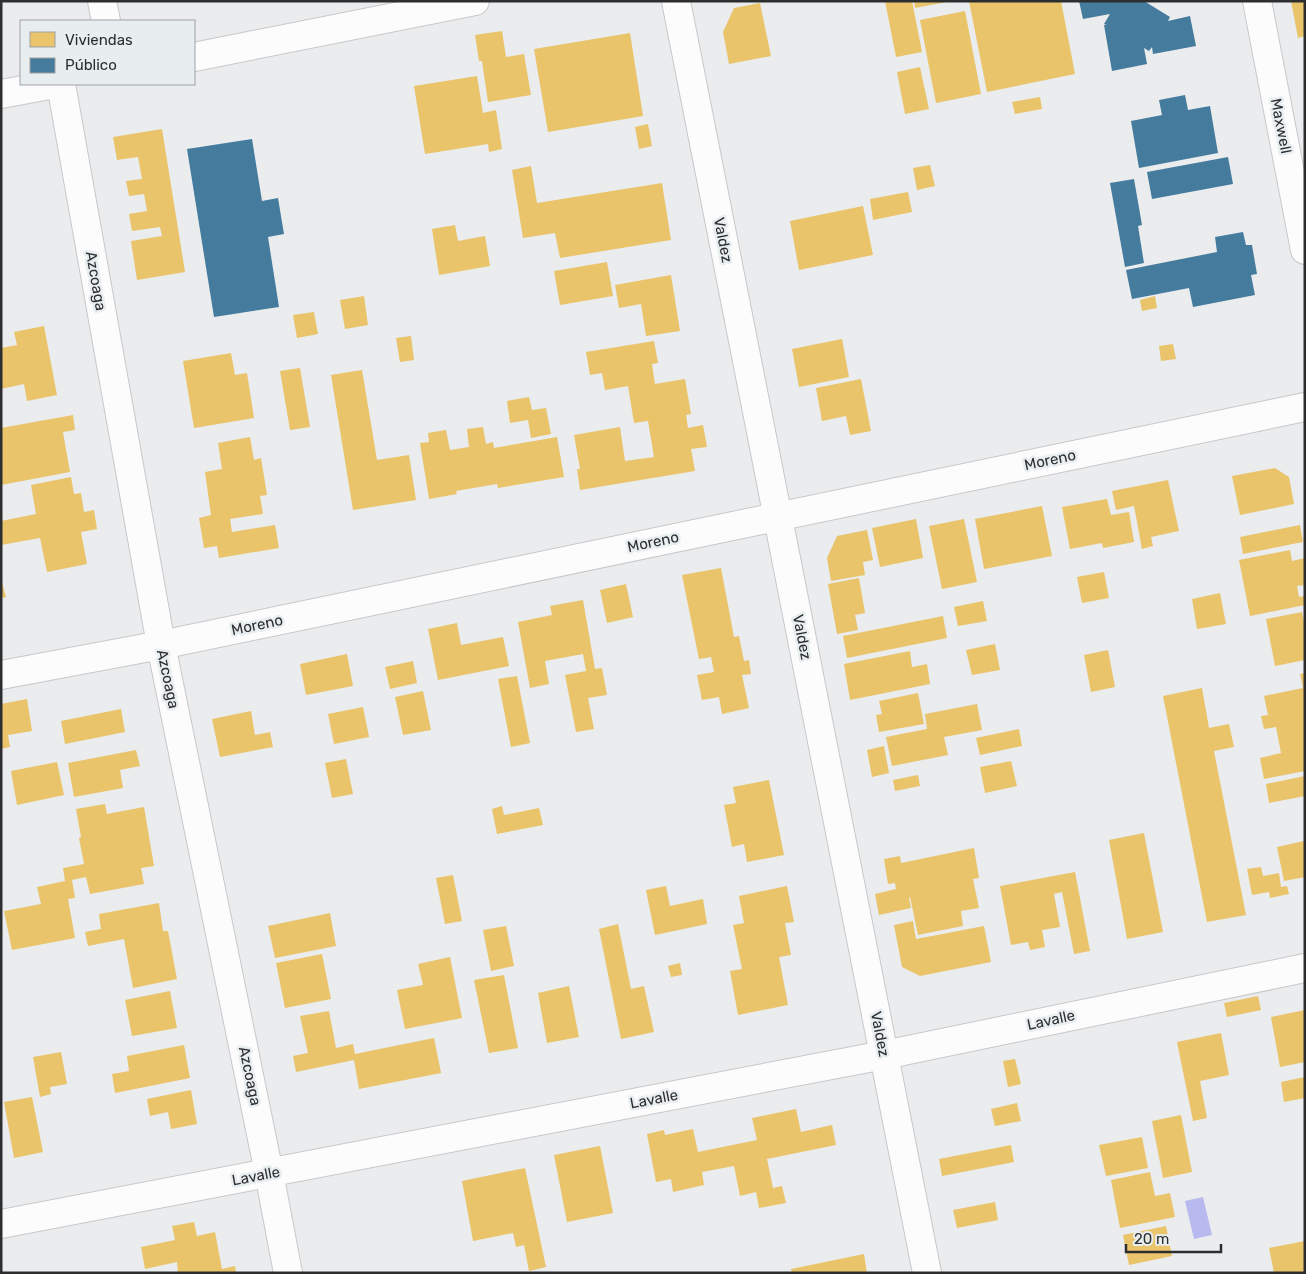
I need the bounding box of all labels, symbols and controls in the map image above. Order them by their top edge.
legend [20,20,195,85]
text: Viviendas [65,31,133,49]
text: Público [65,56,117,74]
street label: Maxwell [1267,97,1295,155]
street label: Valdez [710,216,736,265]
street label: Azcoaga [82,250,110,312]
street label: Moreno [1023,446,1077,474]
street label: Moreno [626,528,680,556]
street label: Moreno [230,611,284,639]
street label: Valdez [789,613,815,662]
street label: Azcoaga [153,648,183,710]
street label: Lavalle [1025,1006,1077,1034]
street label: Valdez [867,1010,893,1059]
street label: Azcoaga [235,1045,265,1107]
street label: Lavalle [628,1086,680,1112]
street label: Lavalle [230,1163,282,1189]
scale bar [1126,1222,1221,1254]
text: 20 m [1134,1230,1169,1248]

